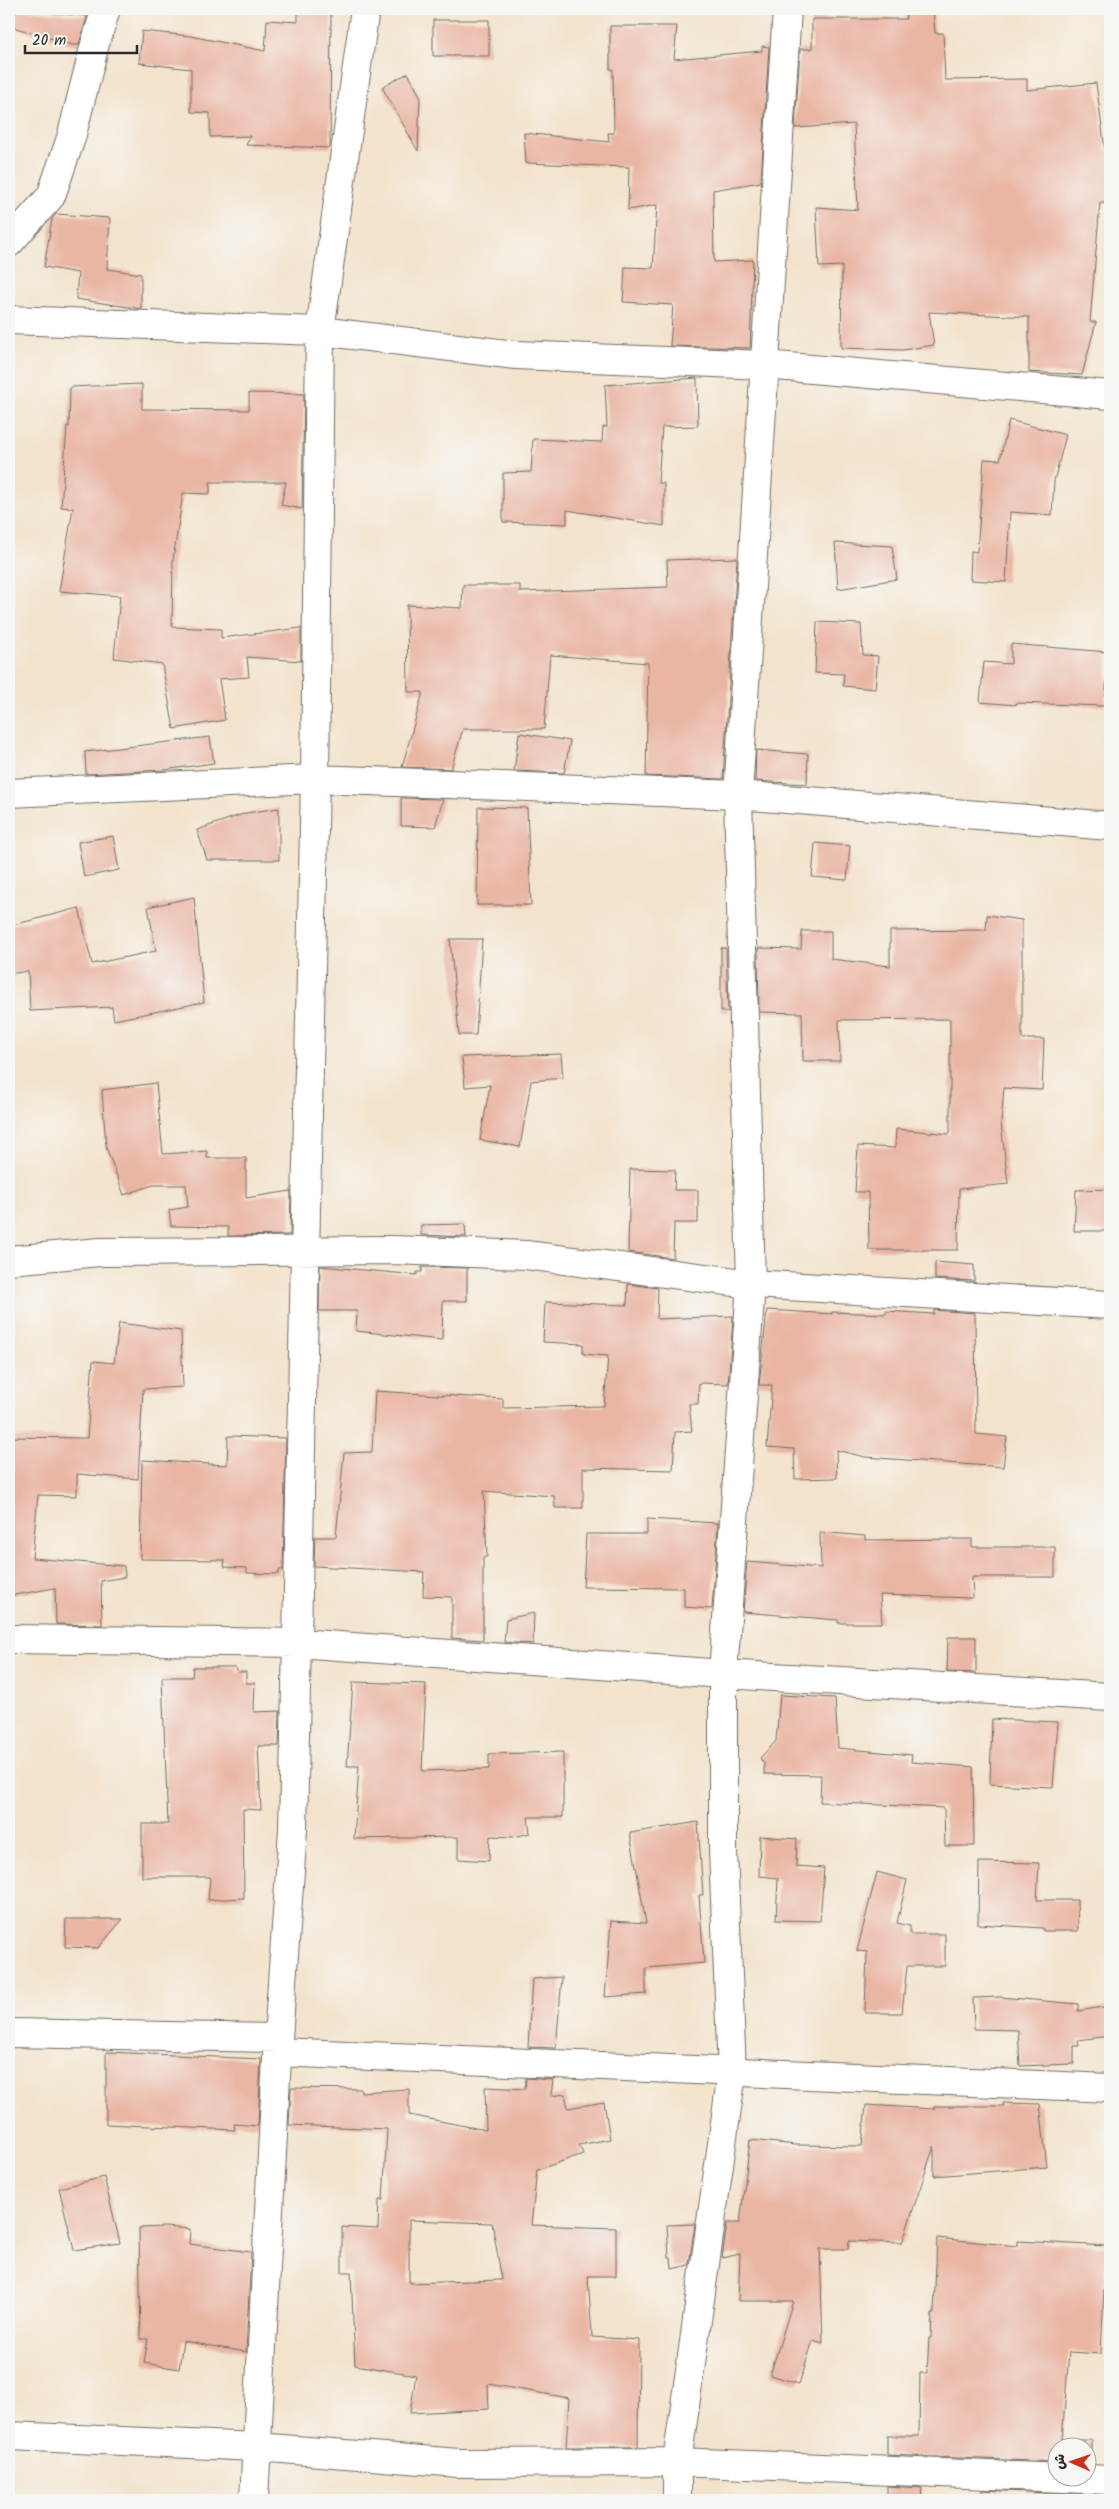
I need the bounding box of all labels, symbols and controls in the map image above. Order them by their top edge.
scale bar [25,22,138,54]
text: 20 m [32,29,66,53]
north arrow [1046,2436,1096,2486]
text: ش [1049,2453,1071,2470]

